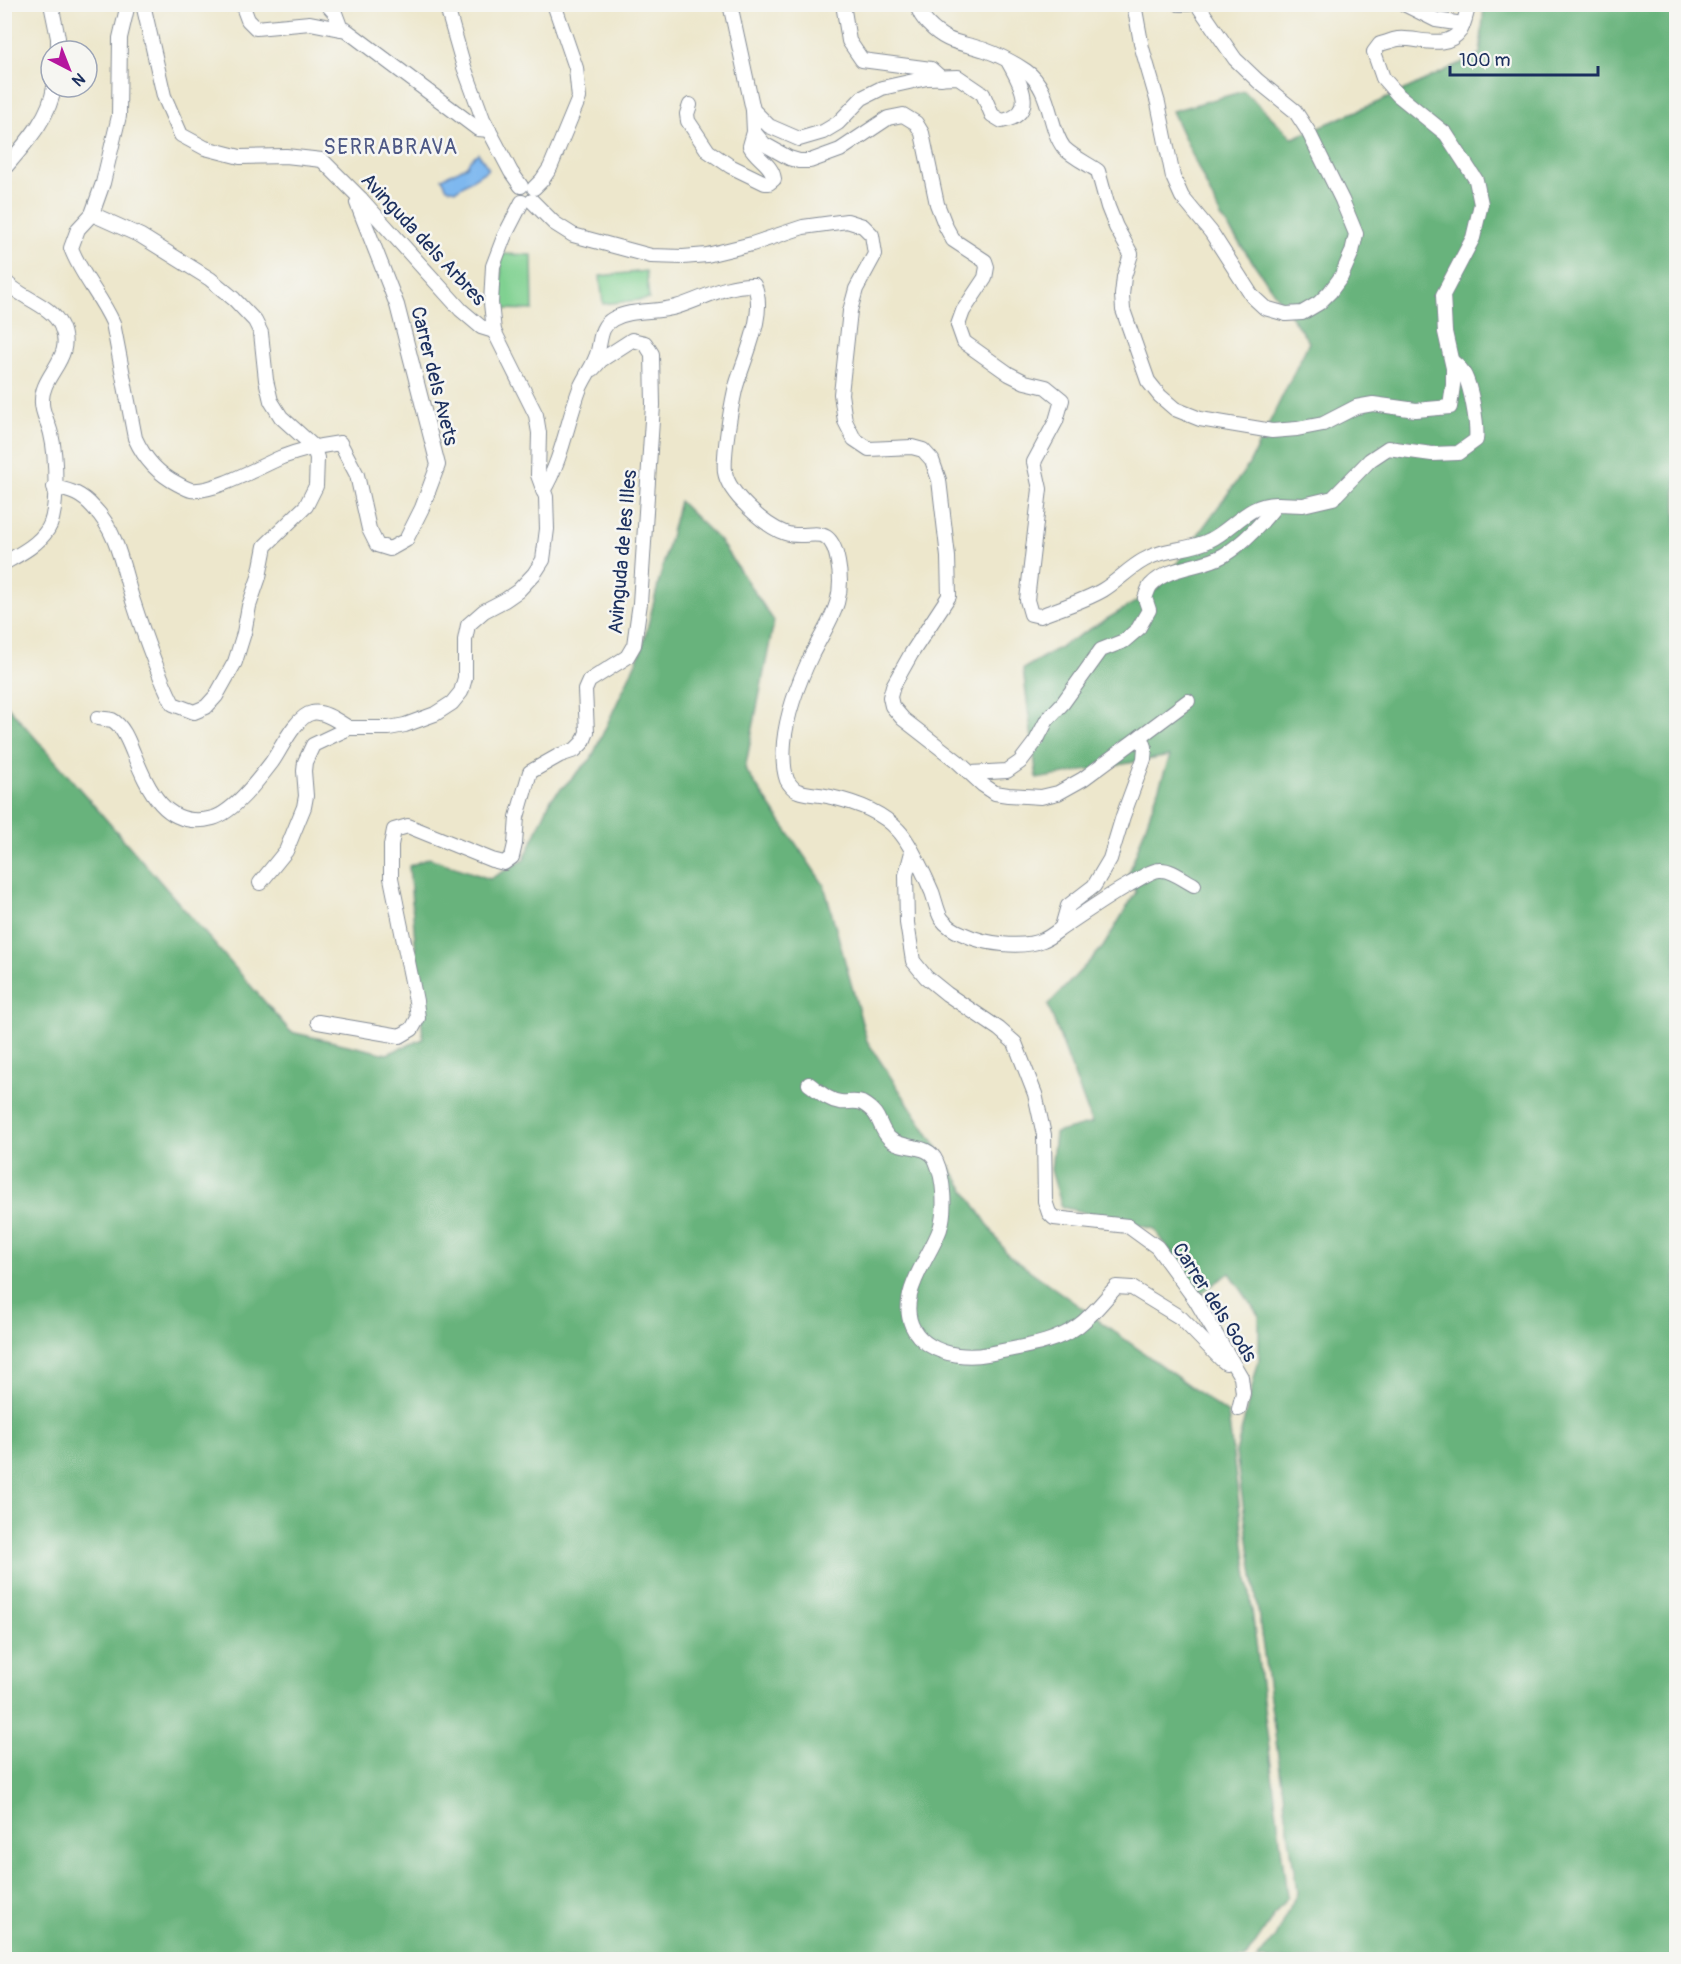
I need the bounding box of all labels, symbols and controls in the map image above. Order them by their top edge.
north arrow [39,39,99,99]
scale bar [1450,39,1598,77]
text: 100 m [1459,49,1511,72]
text: N [68,68,89,91]
district label: SERRABRAVA [323,134,459,161]
street label: Avinguda dels Arbres [356,168,492,311]
street label: Carrer dels Avets [405,304,464,448]
street label: Avinguda de les Illes [603,469,642,635]
street label: Carrer dels Gods [1167,1238,1263,1367]

